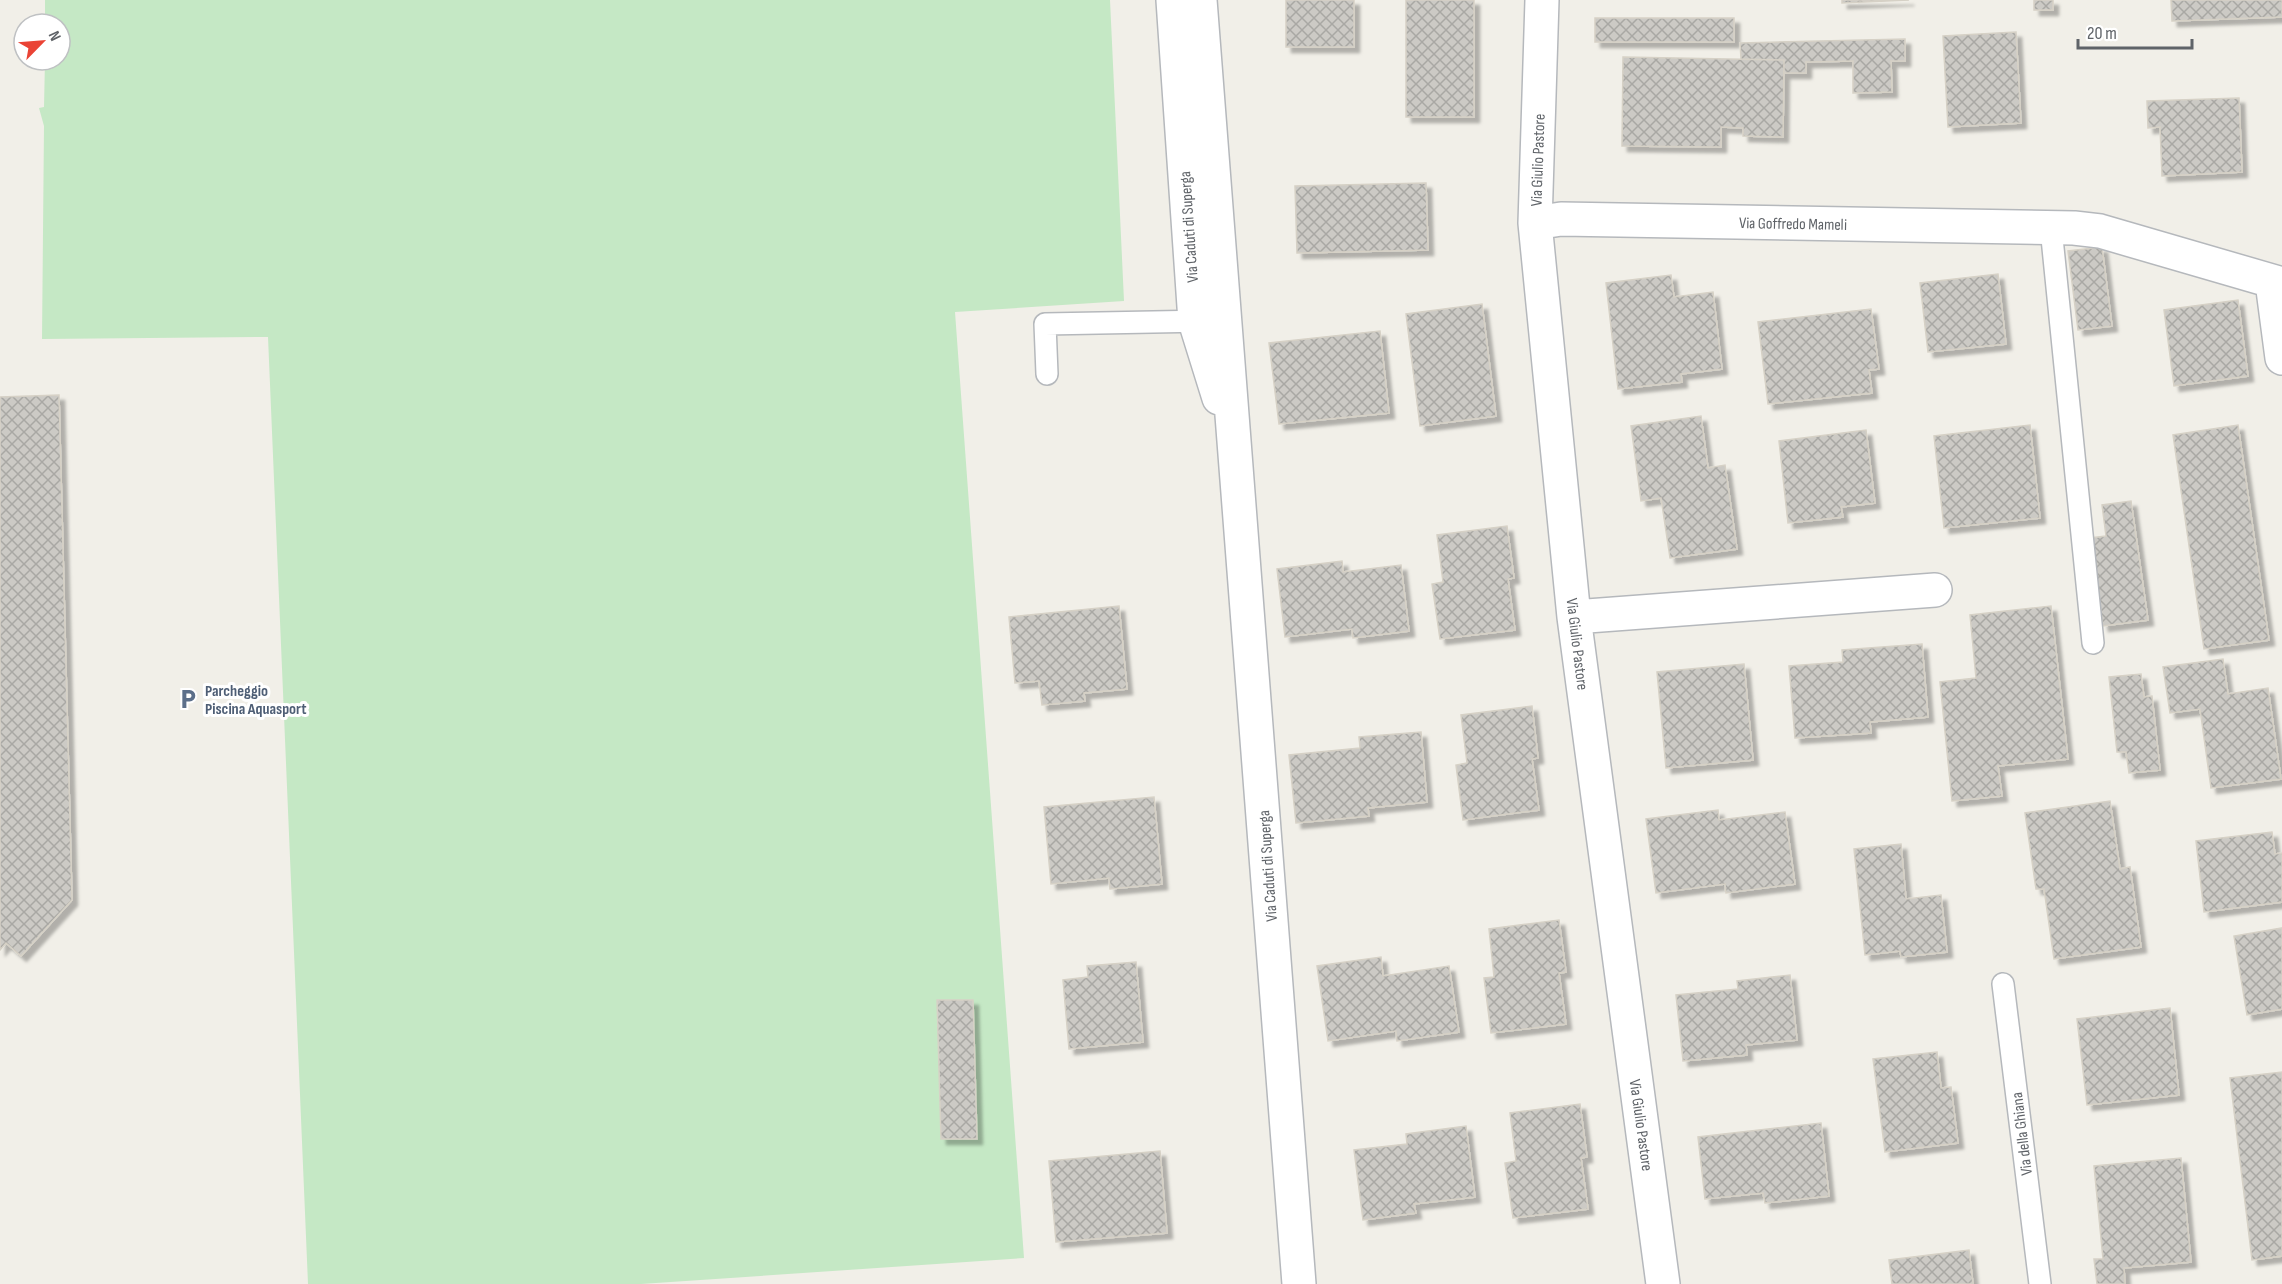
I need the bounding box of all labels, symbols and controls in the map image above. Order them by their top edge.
north arrow [12,12,72,72]
scale bar [2078,12,2192,50]
text: 20 m [2087,23,2117,44]
text: N [44,28,65,44]
street label: Via Giulio Pastore [1527,113,1550,207]
street label: Via Caduti di Superga [1176,171,1203,283]
street label: Via Goffredo Mameli [1739,214,1847,235]
street label: Via Giulio Pastore [1561,597,1592,691]
place label: Parcheggio Piscina Aquasport [205,682,307,719]
parking icon: Parcheggio Piscina Aquasport [176,687,200,711]
street label: Via Caduti di Superga [1255,810,1282,922]
street label: Via Giulio Pastore [1625,1078,1656,1172]
street label: Via della Ghiana [2008,1091,2037,1176]

